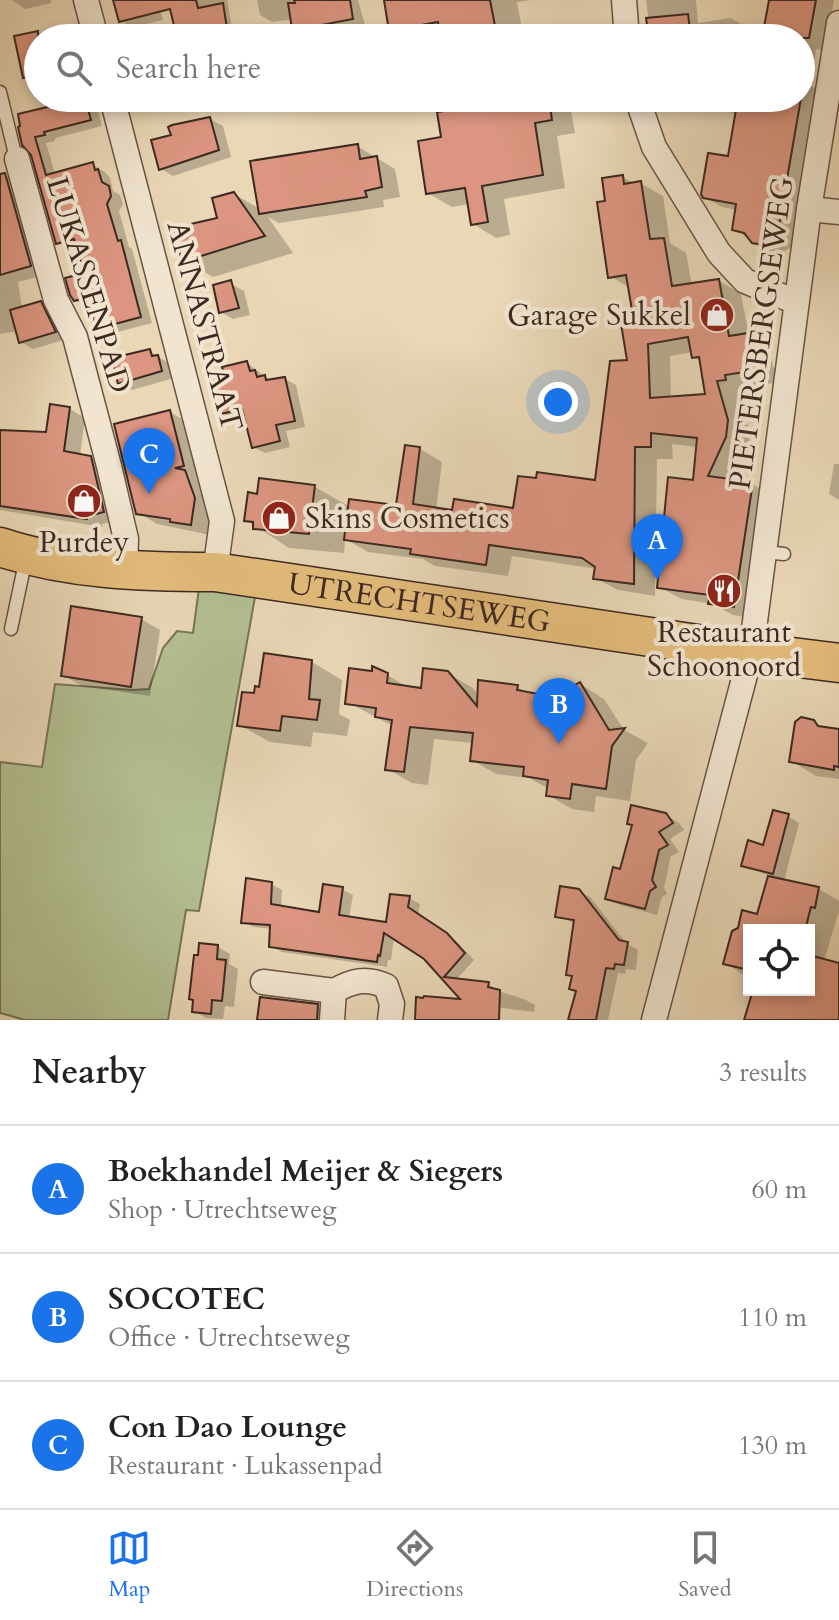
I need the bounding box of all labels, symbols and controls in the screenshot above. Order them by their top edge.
search box [24,24,815,112]
icon: search [52,46,96,90]
text: Search here [116,48,261,89]
street label: LUKASSENPAD [36,172,141,398]
street label: PIETERSBERGSEWEG [719,174,804,492]
street label: ANNASTRAAT [157,216,252,436]
place label: Garage Sukkel [507,295,691,336]
shop icon: Garage Sukkel [698,296,736,334]
your location [538,382,578,422]
pin: C [123,428,175,494]
shop icon: Purdey [65,482,103,520]
place label: Skins Cosmetics [305,498,509,539]
shop icon: Skins Cosmetics [260,499,298,537]
pin: A [631,514,683,580]
place label: Purdey [39,522,129,563]
street label: UTRECHTSEWEG [285,563,554,643]
restaurant icon: Restaurant Schoonoord [705,572,743,610]
place label: Restaurant Schoonoord [647,612,801,687]
pin: B [533,678,585,744]
map controls [743,924,815,996]
button: locate [743,924,815,996]
text: Nearby [32,1049,147,1095]
text: 3 results [719,1055,807,1090]
text: Boekhandel Meijer & Siegers [108,1151,503,1192]
text: A [48,1172,68,1207]
text: 60 m [751,1172,807,1207]
text: Shop · Utrechtseweg [108,1192,337,1227]
text: SOCOTEC [108,1279,265,1320]
text: B [49,1300,67,1335]
text: 110 m [738,1300,807,1335]
text: Office · Utrechtseweg [108,1320,350,1355]
text: Con Dao Lounge [108,1407,347,1448]
text: C [48,1428,68,1463]
text: 130 m [738,1428,807,1463]
text: Restaurant · Lukassenpad [108,1448,383,1483]
tab: Map [107,1526,151,1604]
tab: Directions [366,1526,463,1604]
tab: Saved [678,1526,732,1604]

